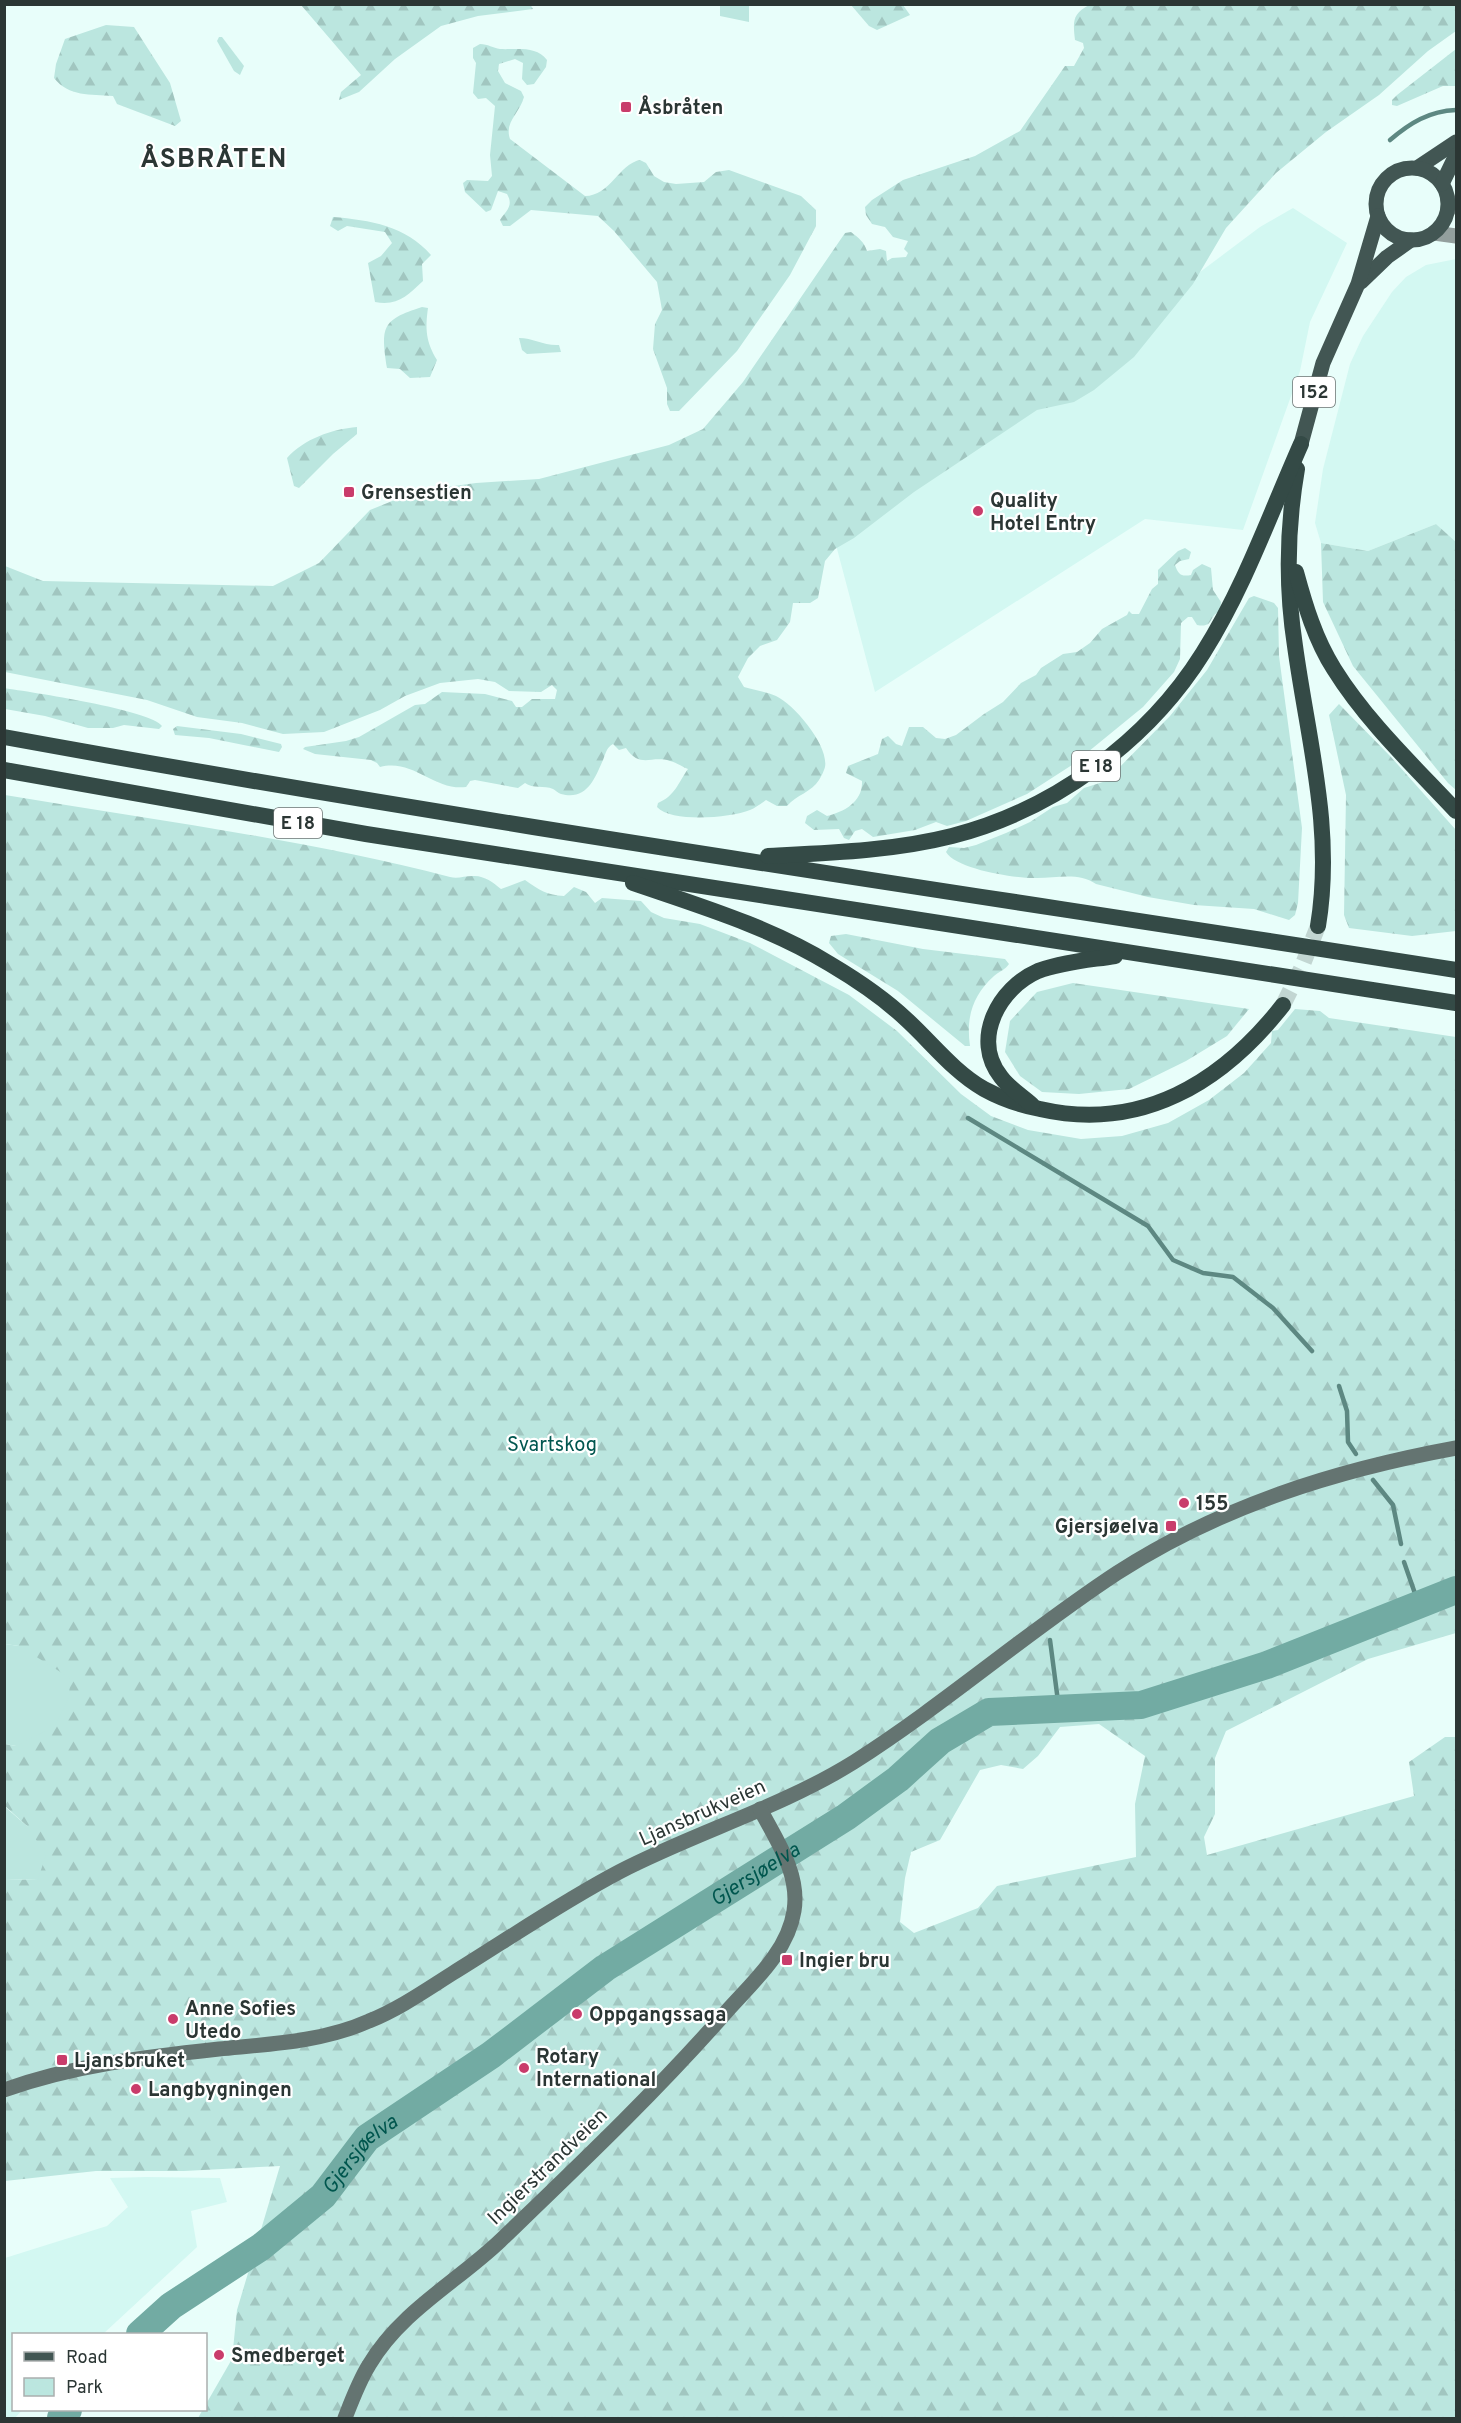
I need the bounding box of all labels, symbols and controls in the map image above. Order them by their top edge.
place label: Åsbråten [638,95,723,122]
marker: Åsbråten [619,100,633,114]
district label: ÅSBRÅTEN [140,143,288,177]
road number: 152 [1293,377,1335,407]
place label: Grensestien [361,481,472,507]
marker: Grensestien [342,485,356,499]
place label: Quality Hotel Entry [990,489,1096,538]
marker: Quality Hotel Entry [971,504,985,518]
road number: E 18 [1072,751,1120,781]
road number: E 18 [274,808,322,838]
park label: Svartskog [507,1433,597,1459]
place label: 155 [1196,1492,1228,1518]
marker: 155 [1177,1496,1191,1510]
place label: Gjersjøelva [1055,1515,1159,1541]
marker: Gjersjøelva [1164,1519,1178,1533]
street label: Ljansbrukveien [635,1774,770,1853]
water label: Gjersjøelva [706,1837,806,1914]
place label: Ingier bru [799,1949,890,1975]
marker: Ingier bru [780,1953,794,1967]
place label: Anne Sofies Utedo [185,1997,296,2046]
place label: Oppgangssaga [589,2003,726,2029]
marker: Oppgangssaga [570,2007,584,2021]
marker: Anne Sofies Utedo [166,2012,180,2026]
place label: Rotary International [536,2045,656,2094]
place label: Ljansbruket [74,2049,185,2075]
marker: Ljansbruket [55,2053,69,2067]
marker: Rotary International [517,2061,531,2075]
place label: Langbygningen [148,2078,292,2104]
marker: Langbygningen [129,2082,143,2096]
street label: Ingierstrandveien [483,2103,614,2231]
water label: Gjersjøelva [317,2109,404,2200]
legend [12,2333,207,2411]
place label: Smedberget [231,2344,345,2370]
text: Road [66,2347,108,2370]
marker: Smedberget [212,2348,226,2362]
text: Park [66,2377,103,2400]

